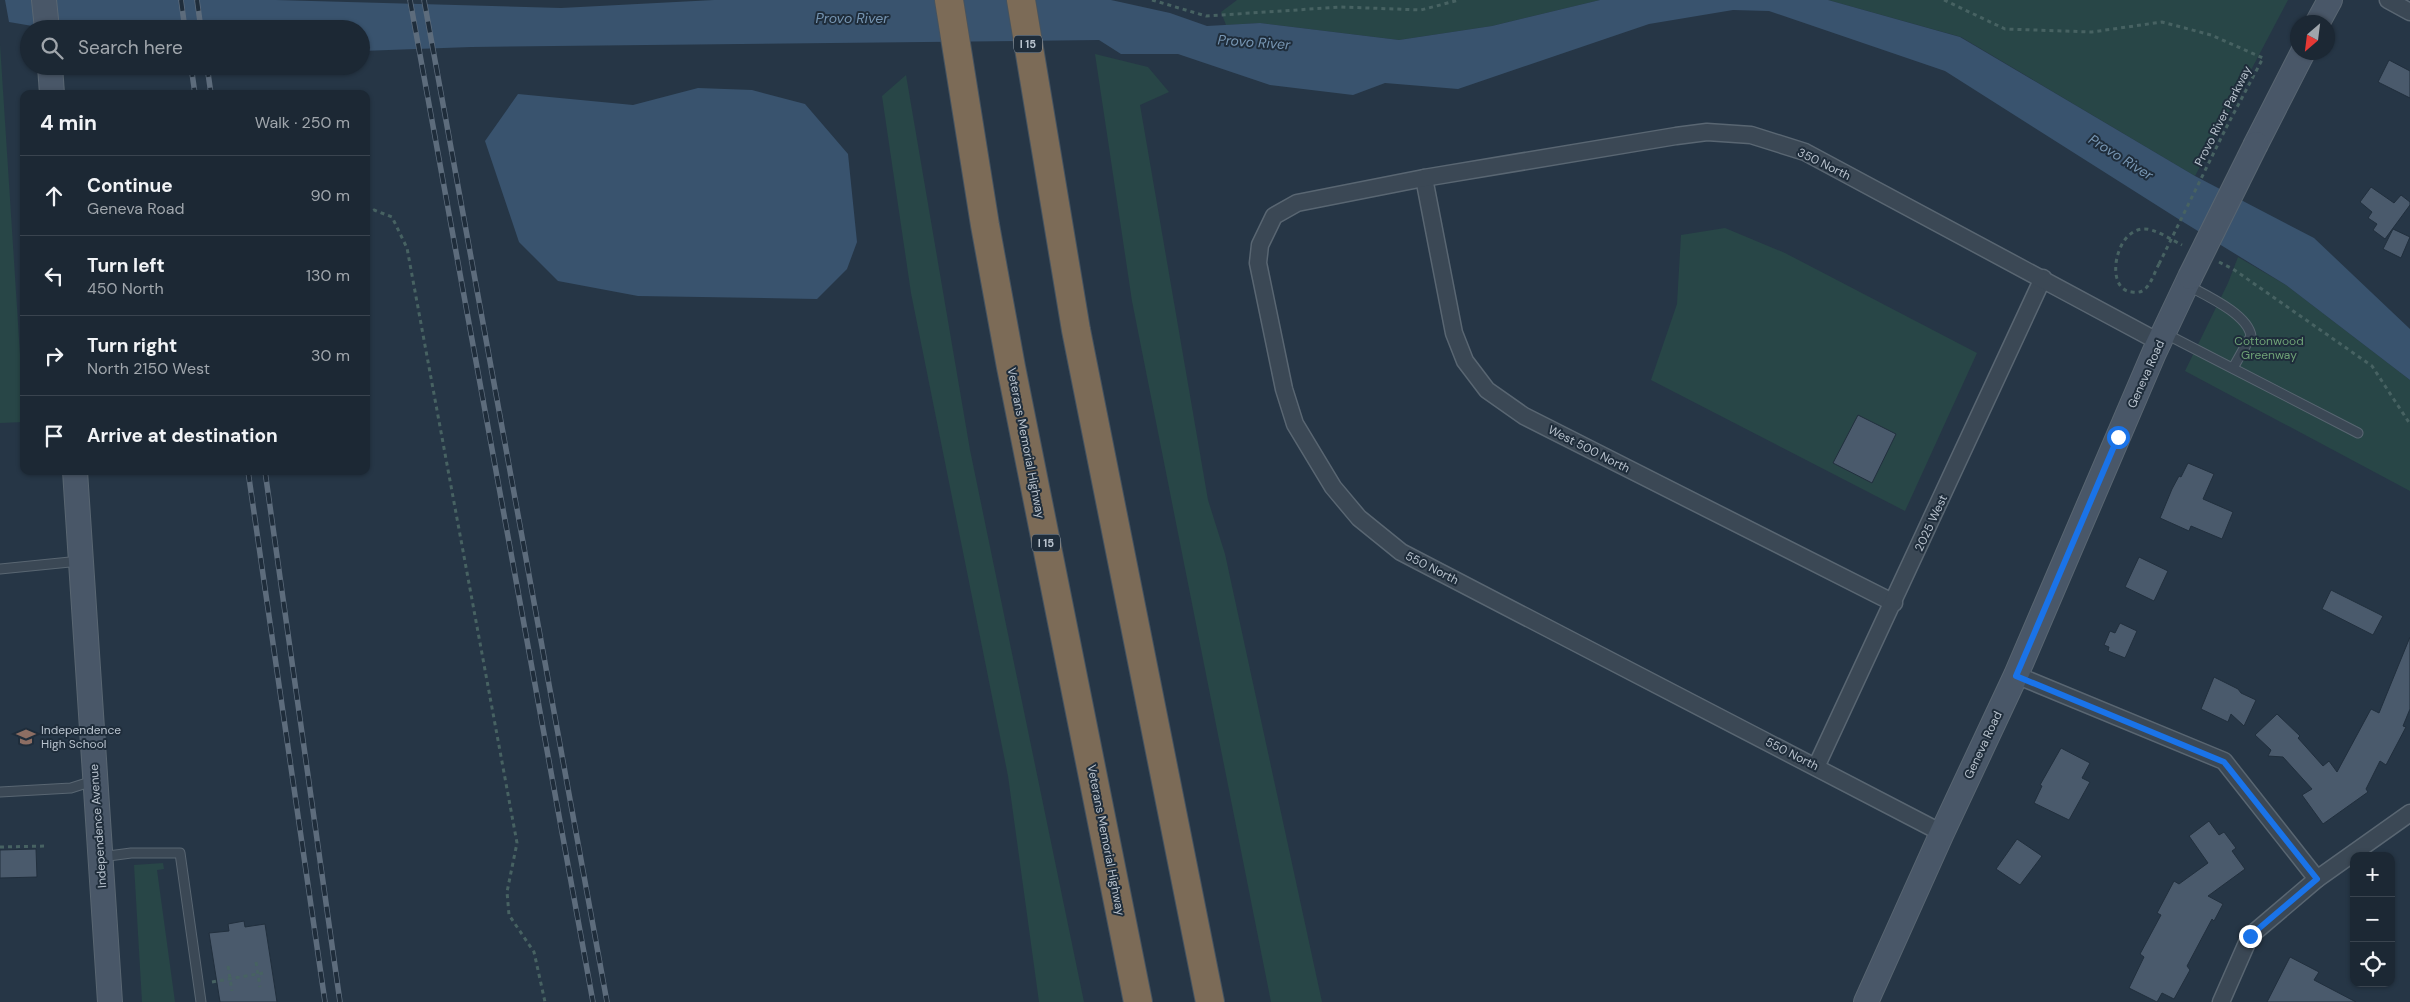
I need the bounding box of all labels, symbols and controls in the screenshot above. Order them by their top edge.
water label: Provo River [816,9,889,27]
north arrow [2290,15,2335,60]
search box [20,20,370,75]
water label: Provo River [1217,30,1292,54]
icon: search [38,34,66,62]
text: Search here [78,35,183,60]
road number: I 15 [1014,36,1042,52]
street label: Provo River Parkway [2191,63,2255,169]
text: 4 min [40,109,97,137]
text: Walk · 250 m [255,112,350,133]
water label: Provo River [2085,130,2157,184]
street label: 350 North [1795,144,1853,184]
text: Continue [87,173,173,198]
icon: ahead [40,182,68,210]
text: 90 m [310,185,350,206]
text: Geneva Road [87,198,184,219]
text: Turn left [87,253,165,278]
icon: left [40,262,68,290]
text: 130 m [306,265,350,286]
text: 450 North [87,278,164,299]
text: Turn right [87,333,177,358]
park label: Cottonwood Greenway [2234,333,2304,363]
street label: Geneva Road [2124,337,2168,411]
icon: right [40,342,68,370]
text: 30 m [311,345,350,366]
text: North 2150 West [87,358,210,379]
street label: Veterans Memorial Highway [1004,366,1049,520]
street label: West 500 North [1545,421,1633,477]
icon: arrive [40,422,68,450]
text: Arrive at destination [87,423,278,448]
route start [2107,426,2130,449]
street label: 2025 West [1911,492,1951,554]
road number: I 15 [1032,534,1060,552]
street label: 550 North [1403,548,1461,588]
street label: Geneva Road [1960,709,2006,781]
place label: Independence High School [41,722,121,752]
school or university icon: Independence High School [15,726,37,748]
street label: 550 North [1763,734,1821,774]
street label: Independence Avenue [86,763,110,888]
street label: Veterans Memorial Highway [1084,763,1129,917]
map controls [2350,852,2395,987]
button: + [2350,852,2395,897]
button: − [2350,897,2395,942]
route end [2239,925,2262,948]
button: locate [2350,942,2395,987]

